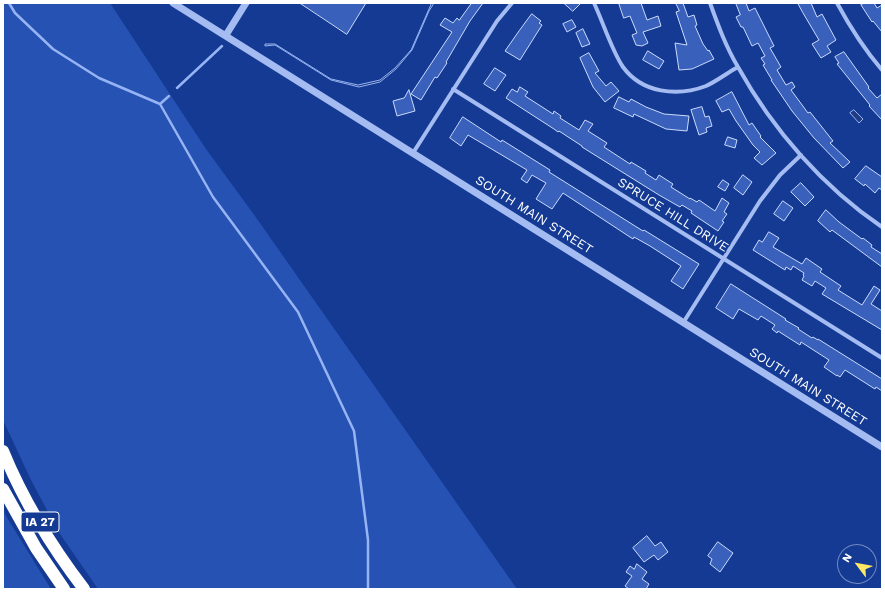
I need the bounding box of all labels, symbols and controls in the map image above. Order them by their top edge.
street label: SOUTH MAIN STREET [472,172,596,258]
street label: SPRUCE HILL DRIVE [615,175,731,255]
street label: SOUTH MAIN STREET [746,344,870,430]
road number: IA 27 [21,512,59,532]
north arrow [837,544,877,584]
text: N [840,551,855,565]

